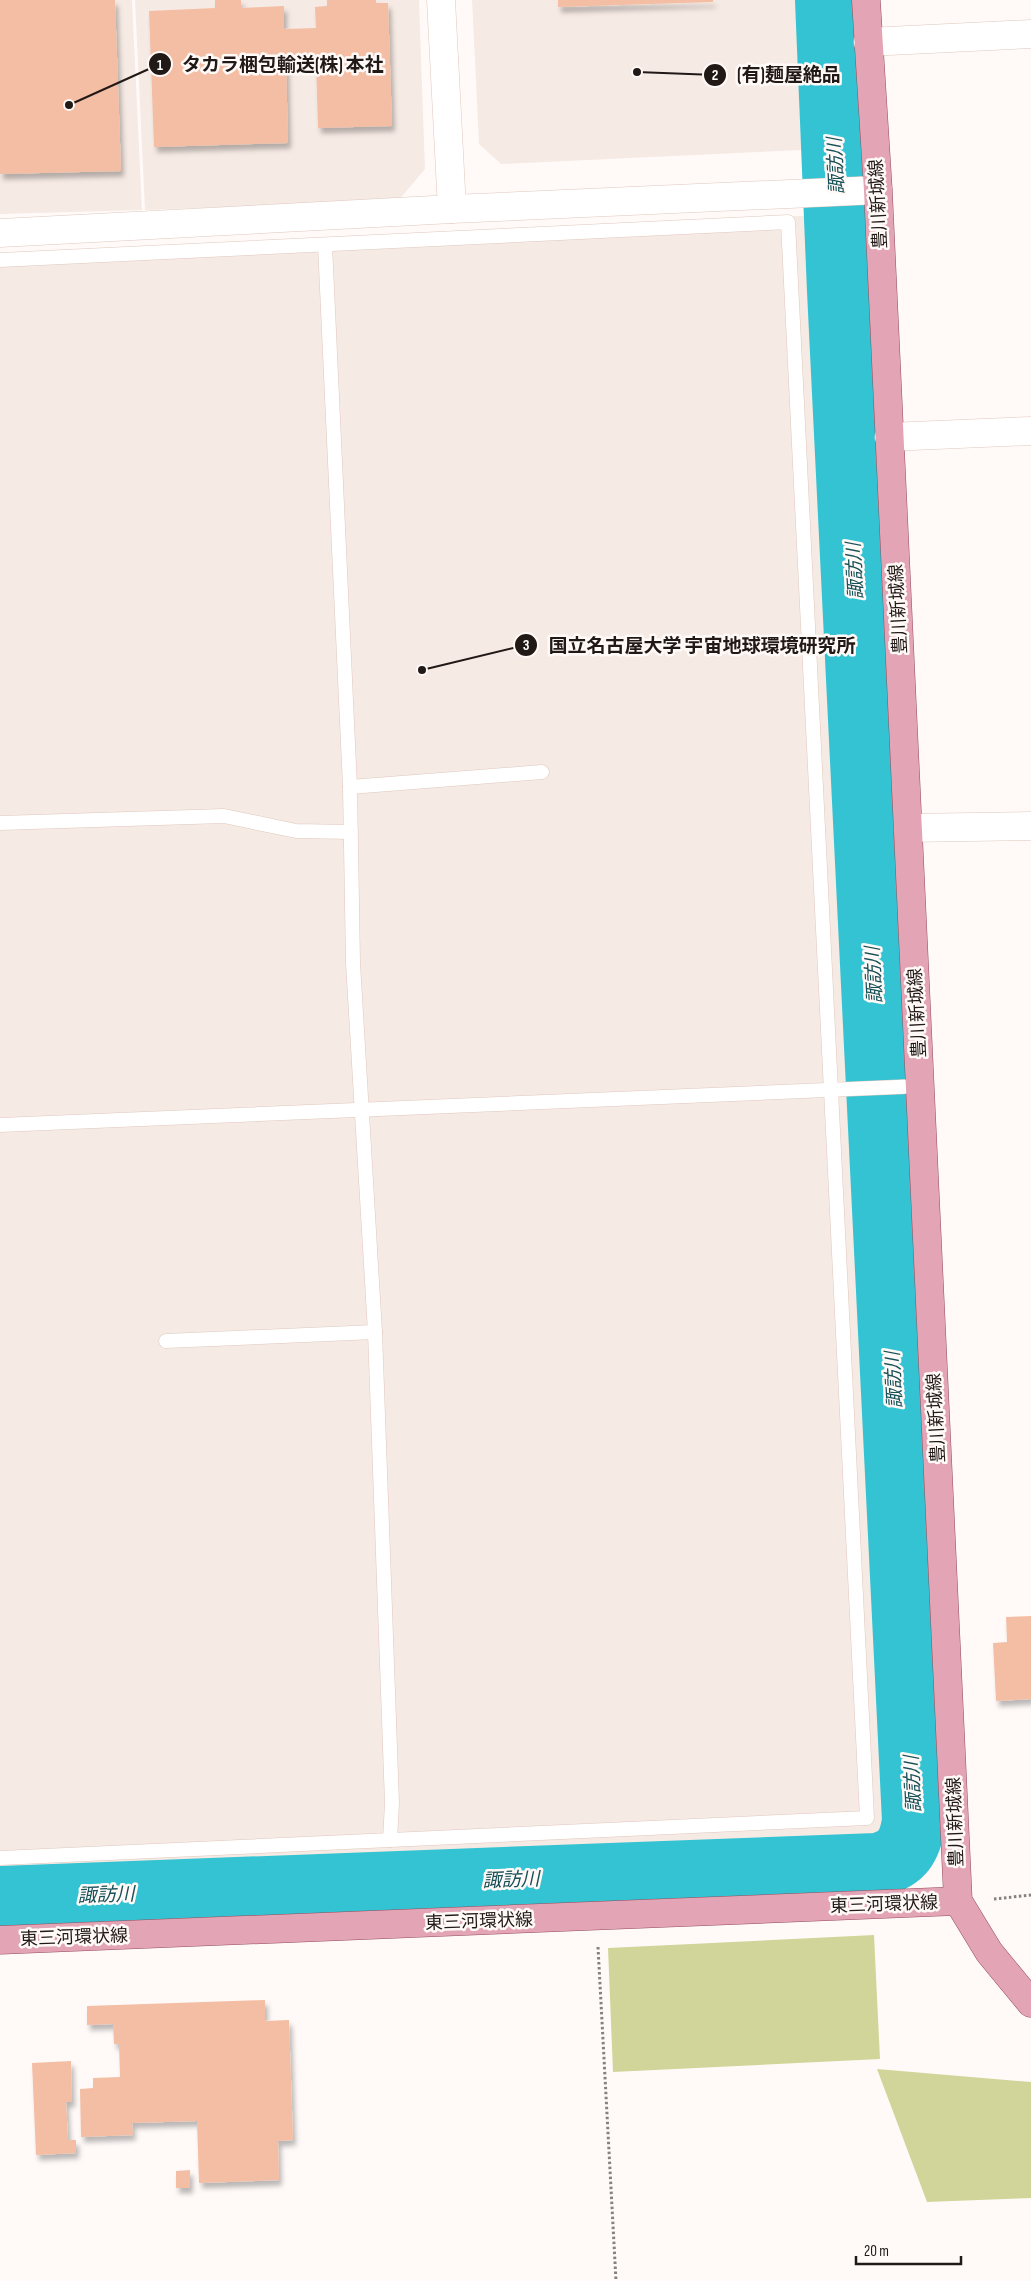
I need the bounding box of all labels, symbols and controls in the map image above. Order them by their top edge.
callout: タカラ梱包輸送(株) 本社 [147,47,394,81]
text: タカラ梱包輸送(株) 本社 [182,54,384,77]
text: 1 [157,56,163,75]
callout: (有)麺屋絶品 [702,58,851,92]
text: (有)麺屋絶品 [737,64,841,87]
text: 2 [712,66,718,85]
water label: 諏訪川 [823,135,849,195]
street label: 豊川新城線 [866,158,891,249]
water label: 諏訪川 [842,540,868,600]
street label: 豊川新城線 [886,563,911,654]
callout: 国立名古屋大学 宇宙地球環境研究所 [513,628,865,662]
text: 国立名古屋大学 宇宙地球環境研究所 [549,635,855,658]
text: 3 [523,636,530,655]
water label: 諏訪川 [861,944,887,1004]
street label: 豊川新城線 [905,967,930,1058]
water label: 諏訪川 [881,1349,907,1409]
street label: 豊川新城線 [924,1372,949,1463]
water label: 諏訪川 [900,1753,926,1813]
street label: 豊川新城線 [943,1777,968,1867]
water label: 諏訪川 [482,1868,542,1893]
water label: 諏訪川 [77,1883,137,1908]
street label: 東三河環状線 [830,1892,938,1917]
street label: 東三河環状線 [425,1909,533,1934]
street label: 東三河環状線 [20,1925,128,1950]
scale bar [856,2234,961,2266]
text: 20 m [864,2242,889,2261]

